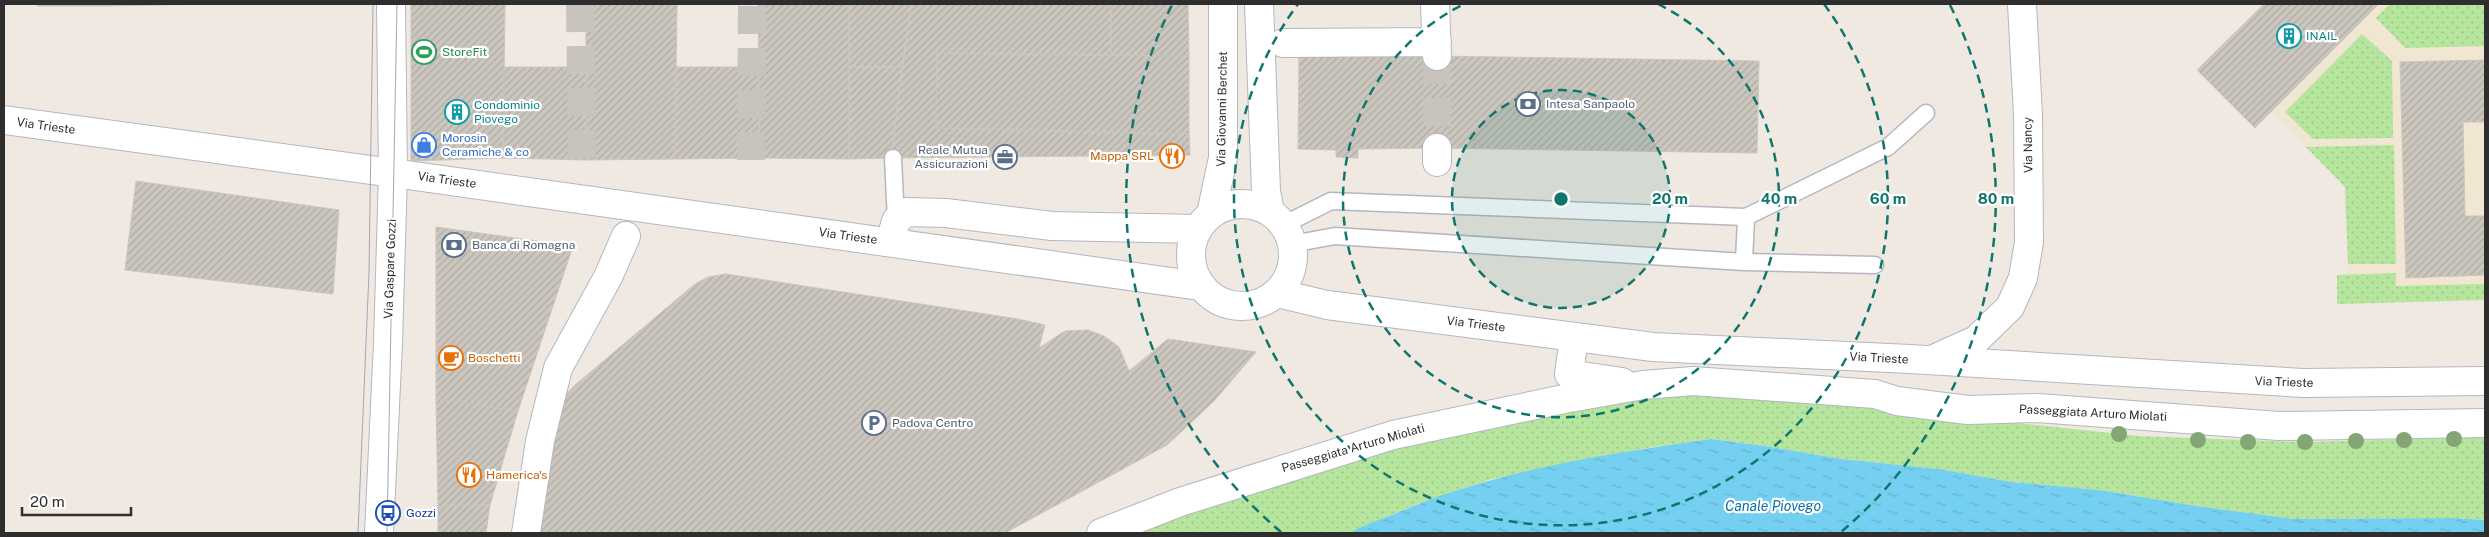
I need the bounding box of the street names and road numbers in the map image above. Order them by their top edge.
street label: Via Giovanni Berchet [1214,51,1230,167]
street label: Via Trieste [16,115,76,137]
street label: Via Nancy [2021,116,2035,173]
street label: Via Trieste [417,169,477,191]
street label: Via Gaspare Gozzi [381,219,399,319]
street label: Via Trieste [818,225,878,247]
street label: Via Trieste [1446,313,1506,335]
street label: Via Trieste [1849,349,1909,367]
street label: Via Trieste [2254,374,2314,390]
street label: Passeggiata Arturo Miolati [2019,402,2167,424]
street label: Passeggiata Arturo Miolati [1280,421,1426,475]

